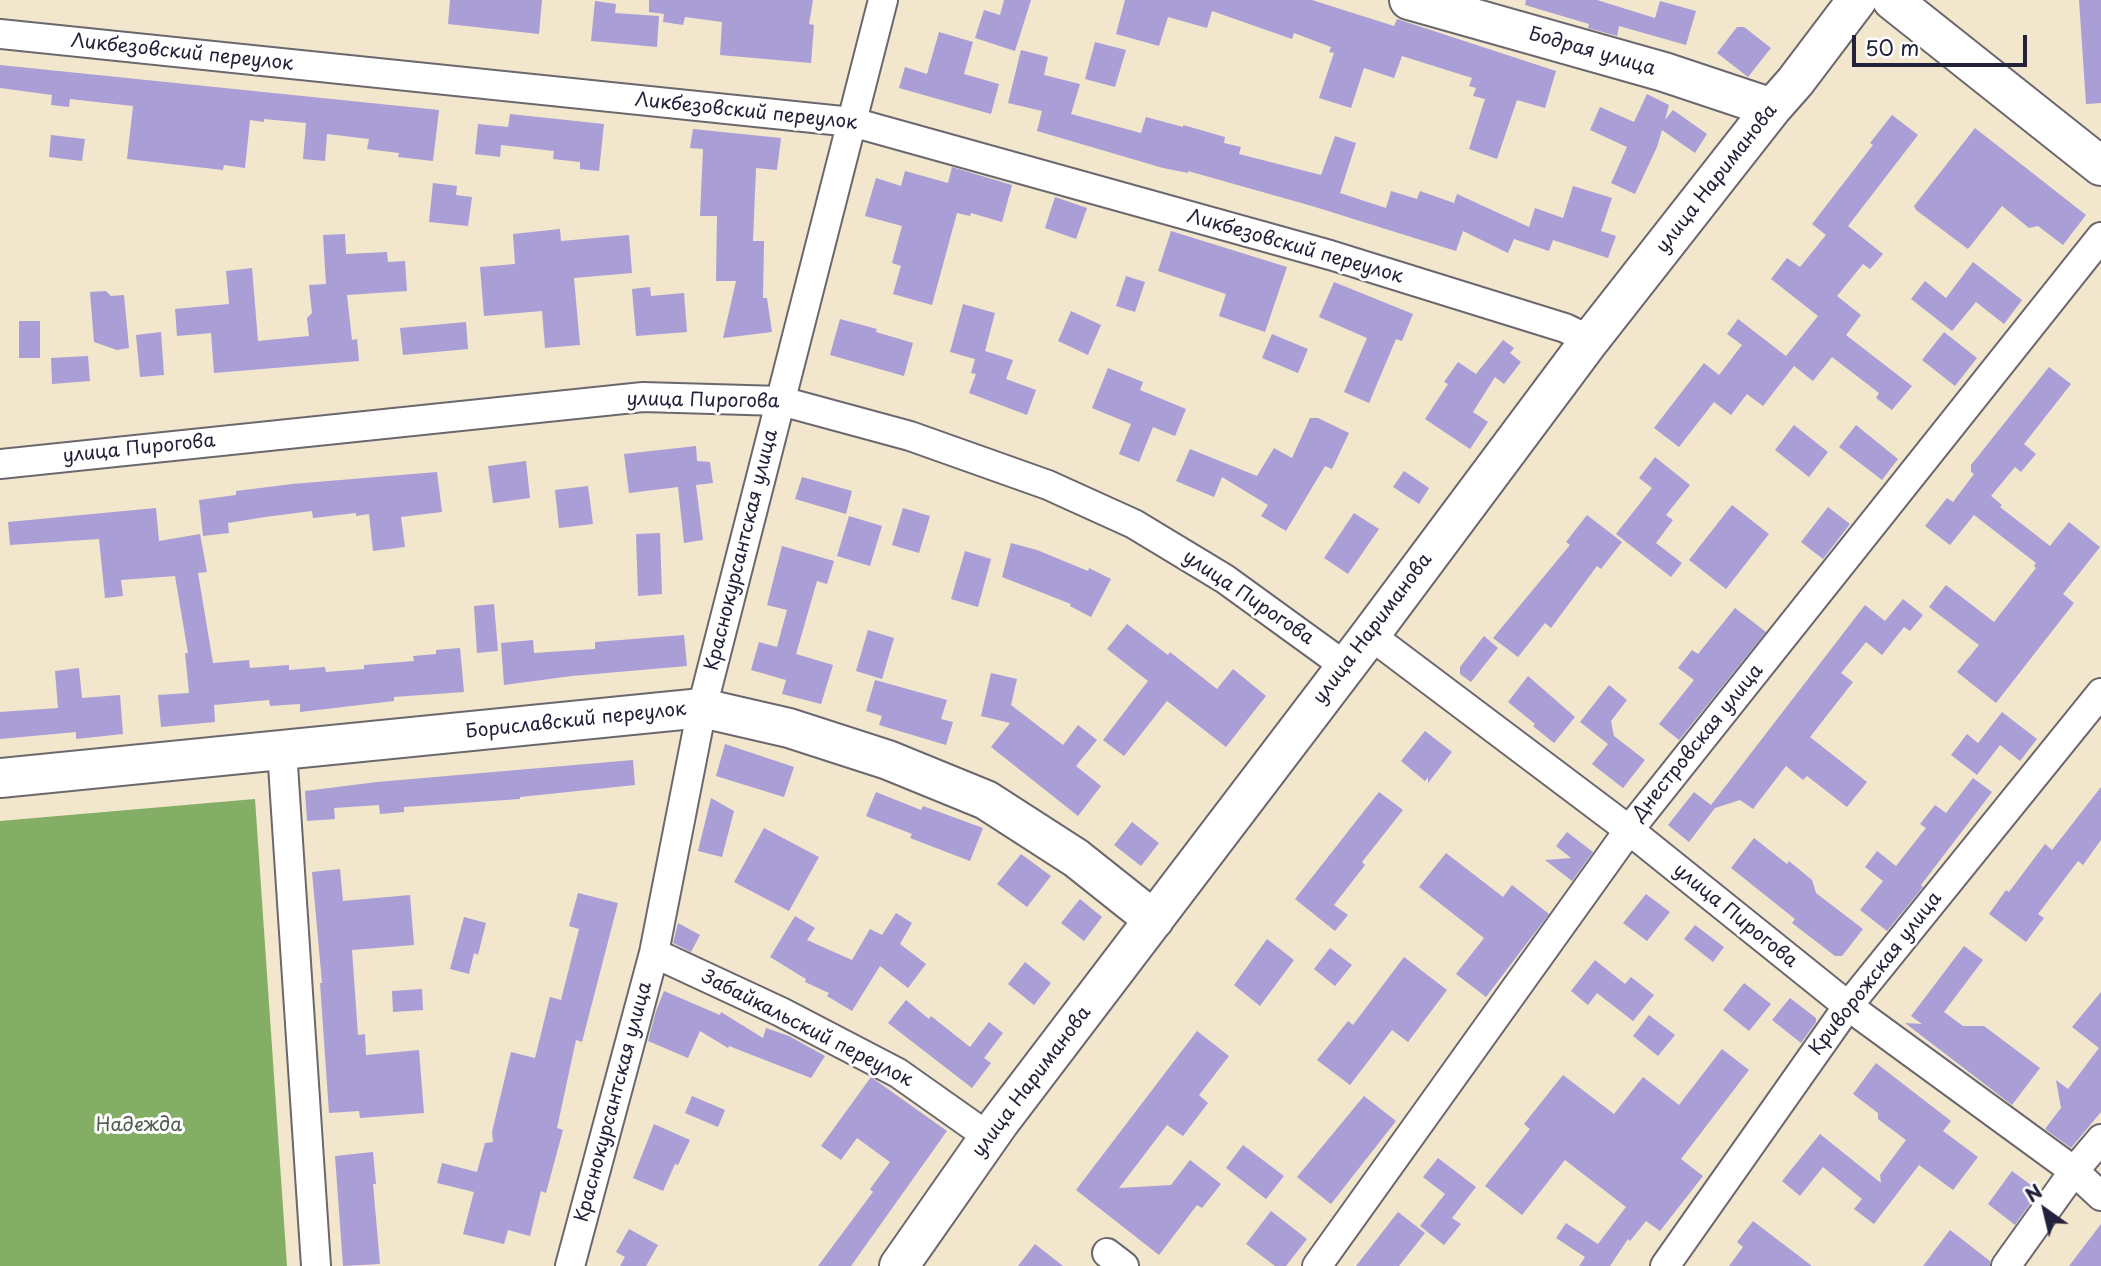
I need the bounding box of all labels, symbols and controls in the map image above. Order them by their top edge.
scale bar [1856,21,2031,65]
street label: Бодрая улица [1526,23,1658,81]
street label: Ликбезовский переулок [70,30,294,76]
text: 50 m [1865,31,1919,63]
street label: Ликбезовский переулок [634,89,858,135]
street label: улица Нариманова [1652,100,1782,258]
street label: Ликбезовский переулок [1184,205,1406,289]
street label: улица Пирогова [626,388,780,414]
street label: Краснокурсантская улица [701,427,783,673]
street label: улица Пирогова [62,430,216,468]
street label: улица Пирогова [1178,546,1318,650]
street label: улица Нариманова [1309,549,1437,709]
street label: Днестровская улица [1628,660,1768,826]
street label: Бориславский переулок [465,698,687,744]
street label: улица Пирогова [1668,859,1802,973]
street label: Криворожская улица [1805,888,1947,1060]
street label: Забайкальский переулок [698,966,916,1092]
street label: Краснокурсантская улица [571,979,657,1225]
street label: улица Нариманова [968,1002,1096,1162]
park label: Надежда [96,1115,182,1137]
north arrow [2010,1175,2080,1245]
text: N [2019,1177,2047,1208]

